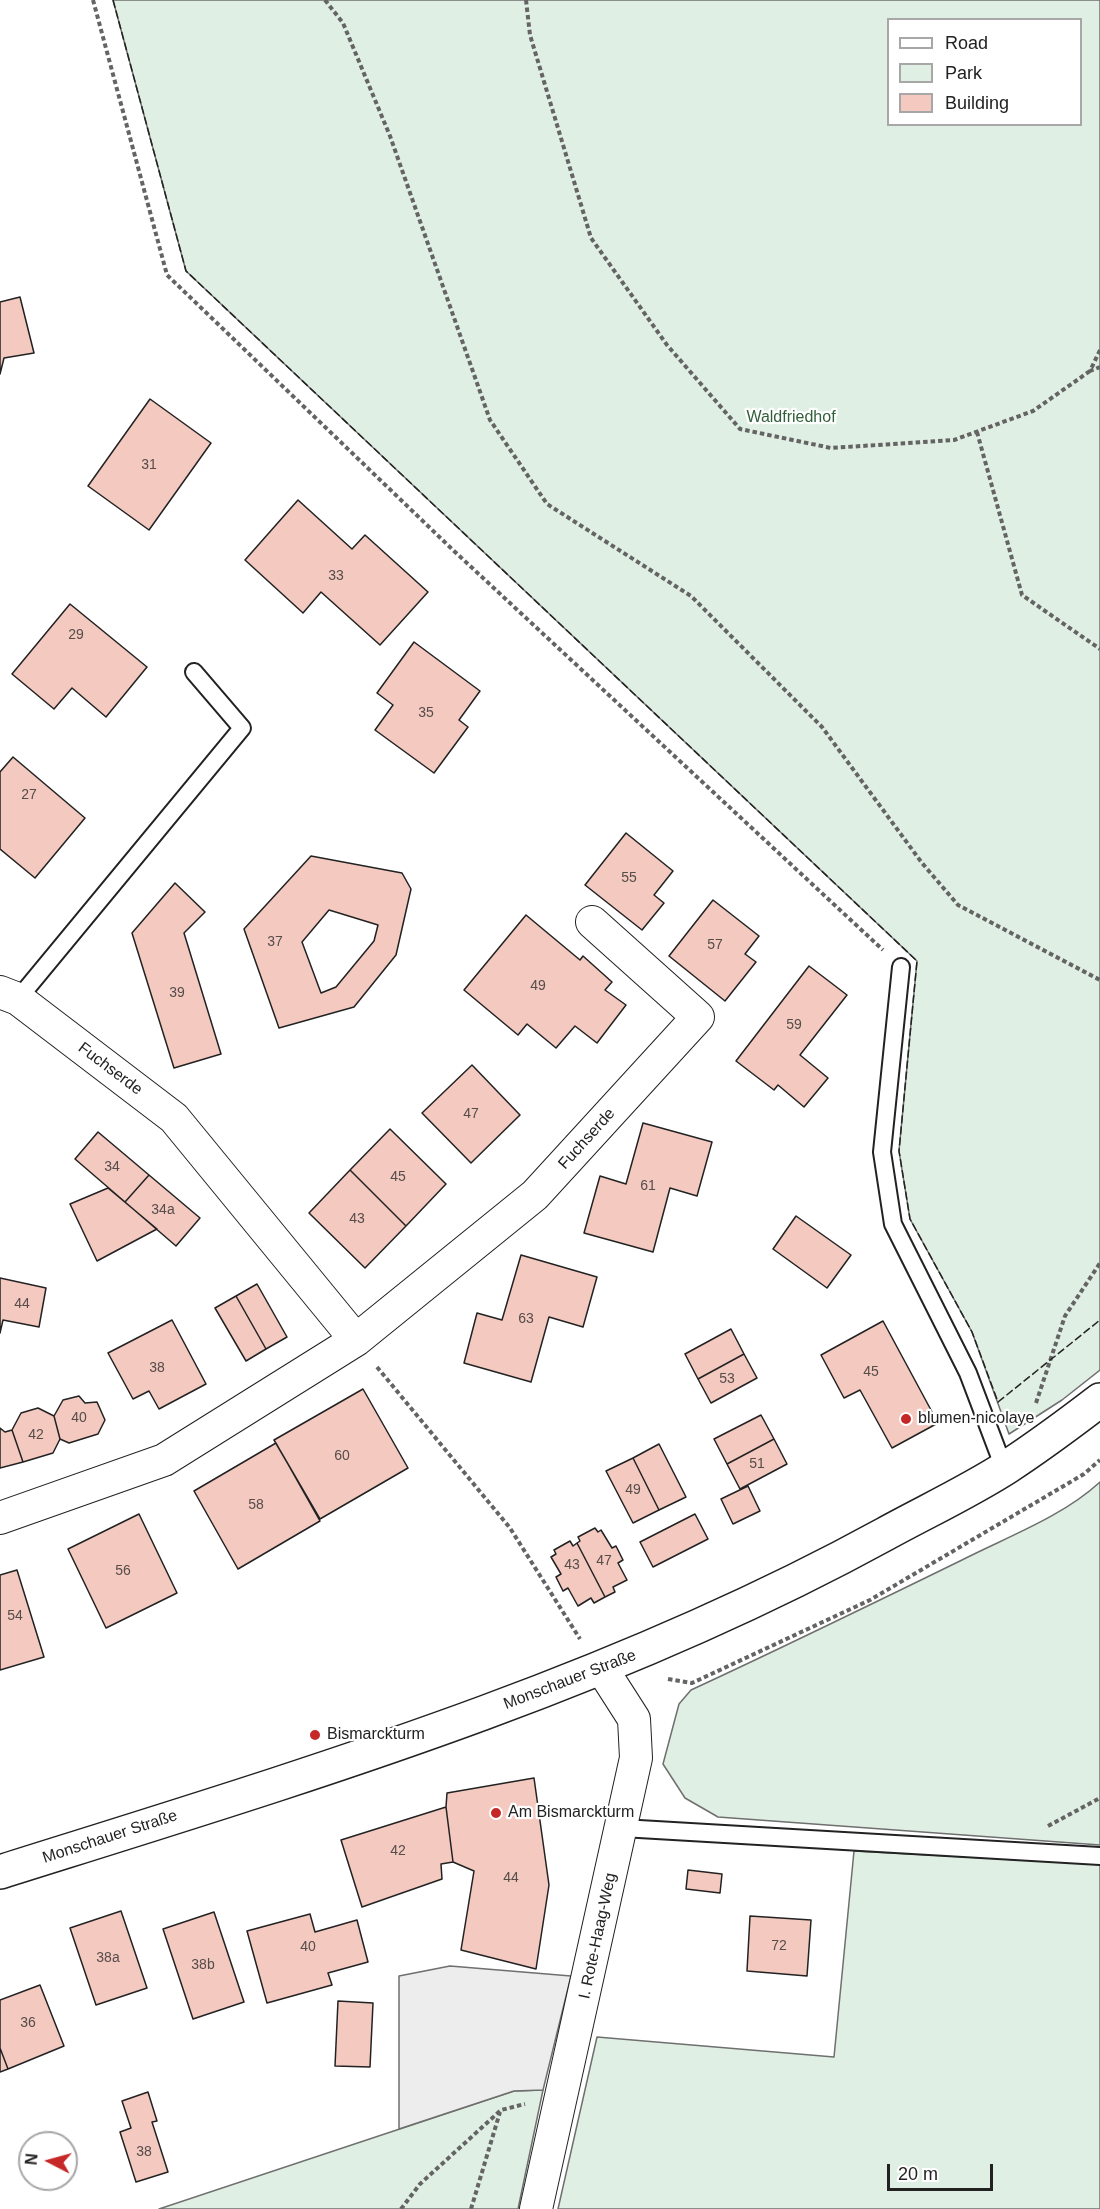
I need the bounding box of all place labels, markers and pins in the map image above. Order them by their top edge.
place label: blumen-nicolaye [918,1409,1035,1429]
marker: blumen-nicolaye [899,1412,913,1426]
place label: Bismarckturm [327,1725,425,1745]
marker: Bismarckturm [308,1728,322,1742]
place label: Am Bismarckturm [508,1803,634,1823]
marker: Am Bismarckturm [489,1806,503,1820]

